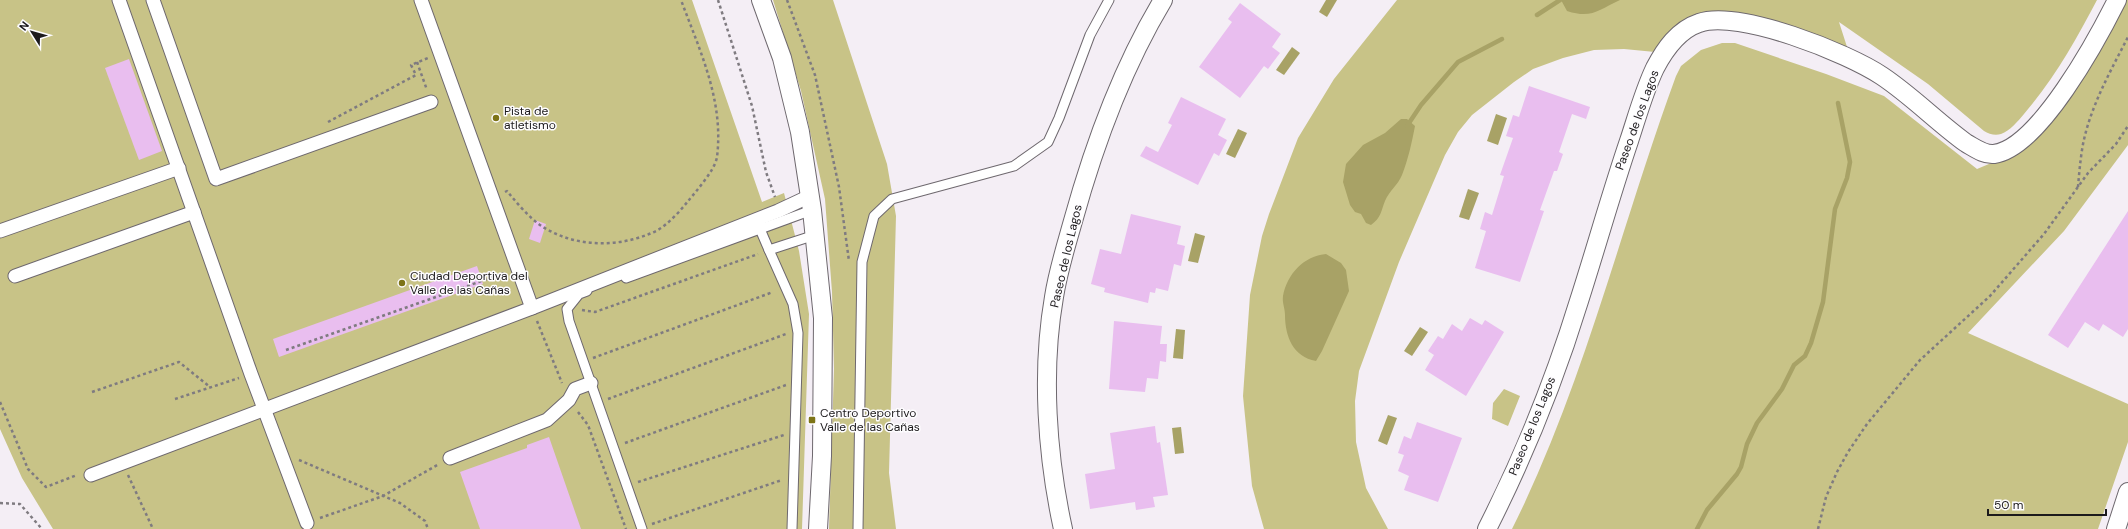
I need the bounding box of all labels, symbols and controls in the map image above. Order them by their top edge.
north arrow [12,12,52,52]
text: N [16,19,32,33]
street label: Paseo de los Lagos [1611,68,1663,172]
place label: Pista de atletismo [504,103,556,133]
marker: Pista de atletismo [491,113,501,123]
street label: Paseo de los Lagos [1046,203,1086,309]
place label: Ciudad Deportiva del Valle de las Cañas [410,268,528,298]
marker: Ciudad Deportiva del Valle de las Cañas [397,278,407,288]
street label: Paseo de los Lagos [1505,374,1559,478]
place label: Centro Deportivo Valle de las Cañas [820,405,920,435]
marker: Centro Deportivo Valle de las Cañas [807,415,817,425]
scale bar [1988,491,2106,517]
text: 50 m [1994,497,2023,513]

